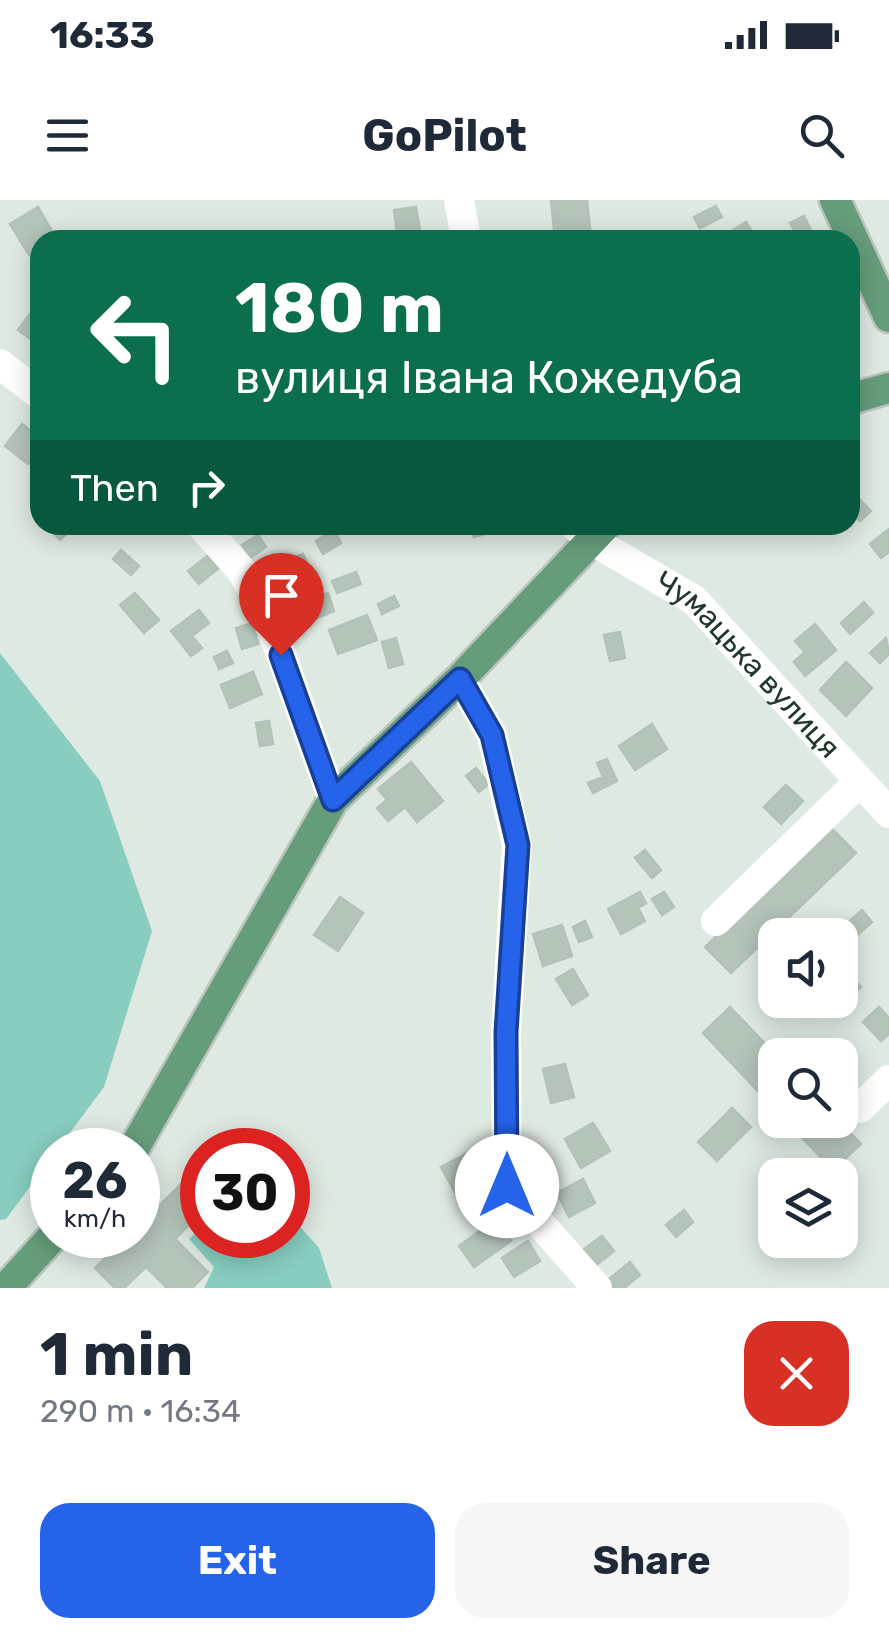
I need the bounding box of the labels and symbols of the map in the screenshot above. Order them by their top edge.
pin [239,553,324,656]
street label: Чумацька вулиця [649,563,848,766]
speed limit sign: 30 [180,1128,310,1258]
position arrow [455,1134,559,1238]

